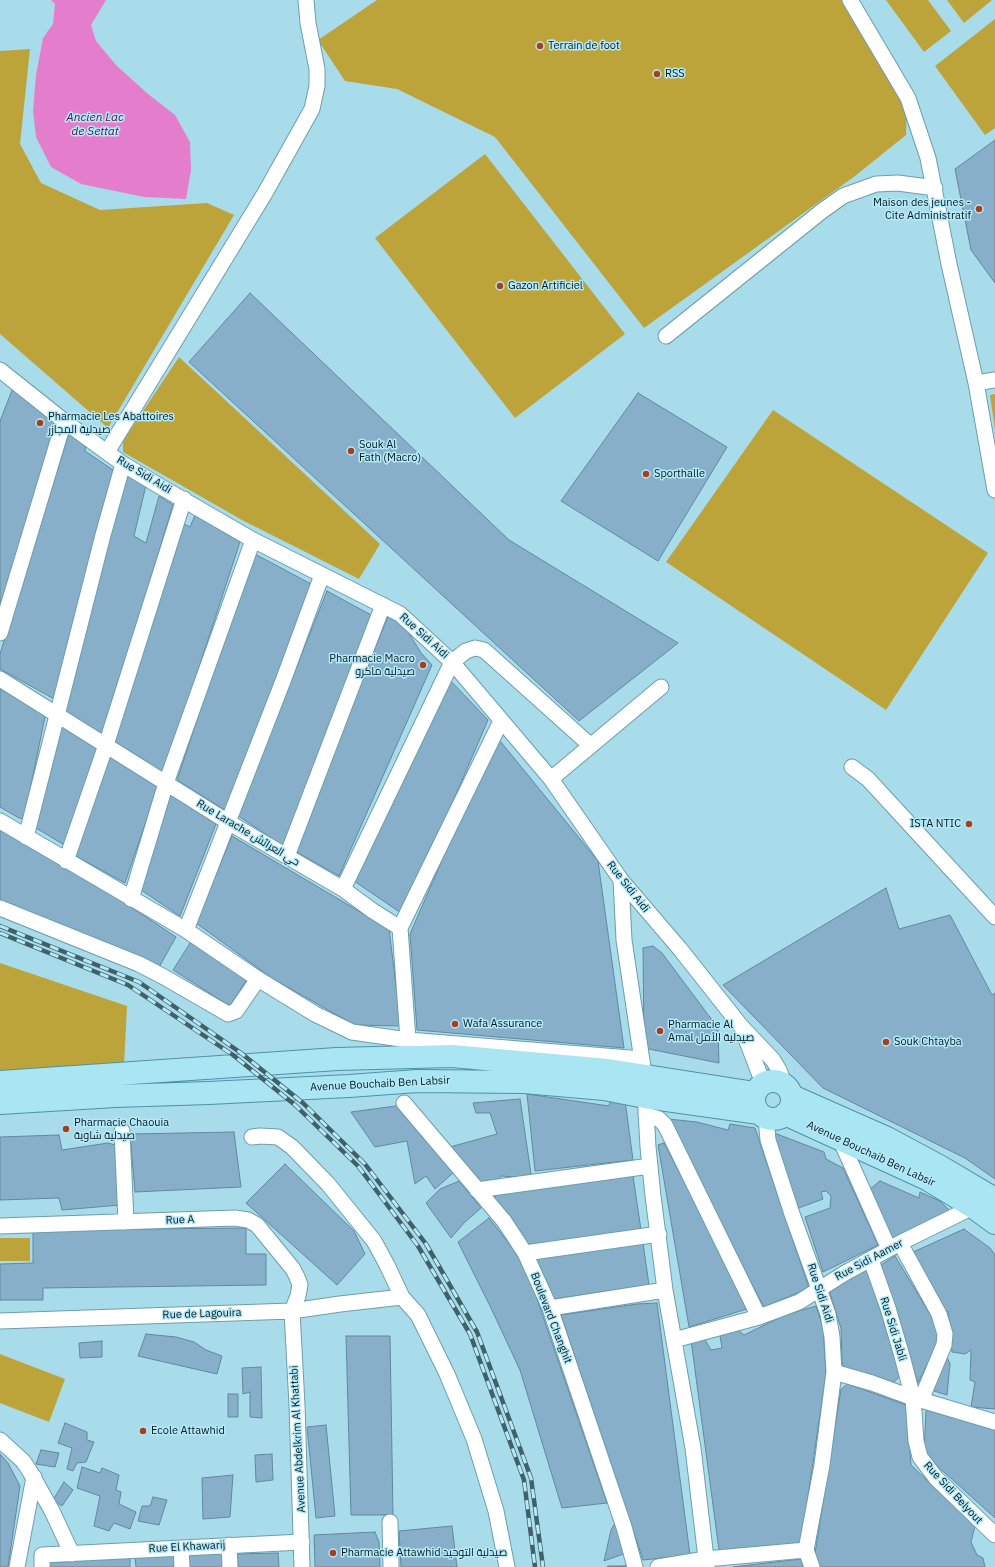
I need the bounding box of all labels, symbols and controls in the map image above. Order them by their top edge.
place label: Terrain de foot [548,39,620,53]
marker: Terrain de foot [535,41,545,51]
place label: RSS [665,67,685,81]
marker: RSS [652,69,662,79]
water label: Ancien Lac de Settat [66,111,124,139]
place label: Maison des jeunes - Cite Administratif [873,196,971,222]
marker: Maison des jeunes - Cite Administratif [974,204,984,214]
place label: Gazon Artificiel [508,279,583,293]
marker: Gazon Artificiel [495,281,505,291]
place label: Pharmacie Les Abattoires صيدلية المجازر [48,410,174,436]
marker: Pharmacie Les Abattoires صيدلية المجازر [35,418,45,428]
place label: Souk Al Fath (Macro) [359,438,421,464]
marker: Souk Al Fath (Macro) [346,446,356,456]
street label: Rue Sidi Aidi [114,453,174,497]
place label: Sporthalle [654,467,705,481]
marker: Sporthalle [641,469,651,479]
street label: Rue Sidi Aidi [397,610,451,662]
place label: Pharmacie Macro صيدلية ماكرو [329,652,415,678]
marker: Pharmacie Macro صيدلية ماكرو [418,660,428,670]
street label: Rue Larache حي العرائش [194,797,302,869]
place label: ISTA NTIC [910,817,961,831]
marker: ISTA NTIC [964,819,974,829]
street label: Rue Sidi Aidi [604,859,652,915]
place label: Wafa Assurance [463,1017,542,1031]
place label: Pharmacie Al Amal صيدلية الأمل [668,1018,754,1044]
marker: Wafa Assurance [450,1019,460,1029]
marker: Pharmacie Al Amal صيدلية الأمل [655,1026,665,1036]
place label: Souk Chtayba [894,1035,962,1049]
marker: Souk Chtayba [881,1037,891,1047]
street label: Avenue Bouchaib Ben Labsir [310,1074,450,1094]
place label: Pharmacie Chaouia صيدلية شاوية [74,1116,169,1142]
street label: Avenue Bouchaib Ben Labsir [805,1118,937,1190]
marker: Pharmacie Chaouia صيدلية شاوية [61,1124,71,1134]
street label: Rue A [165,1213,195,1227]
street label: Rue Sidi Aamer [833,1236,905,1284]
street label: Rue Sidi Aidi [804,1262,836,1324]
street label: Boulevard Changhit [528,1271,574,1365]
street label: Rue Sidi Jabli [877,1295,909,1363]
street label: Rue de Lagouira [162,1306,242,1322]
street label: Avenue Abdelkrim Al Khattabi [288,1365,308,1513]
place label: Ecole Attawhid [151,1424,225,1438]
marker: Ecole Attawhid [138,1426,148,1436]
street label: Rue Sidi Belyout [921,1459,985,1527]
street label: Rue El Khawarij [148,1538,226,1556]
place label: Pharmacie Attawhid صيدلية التوحيد [341,1546,507,1560]
marker: Pharmacie Attawhid صيدلية التوحيد [328,1548,338,1558]

